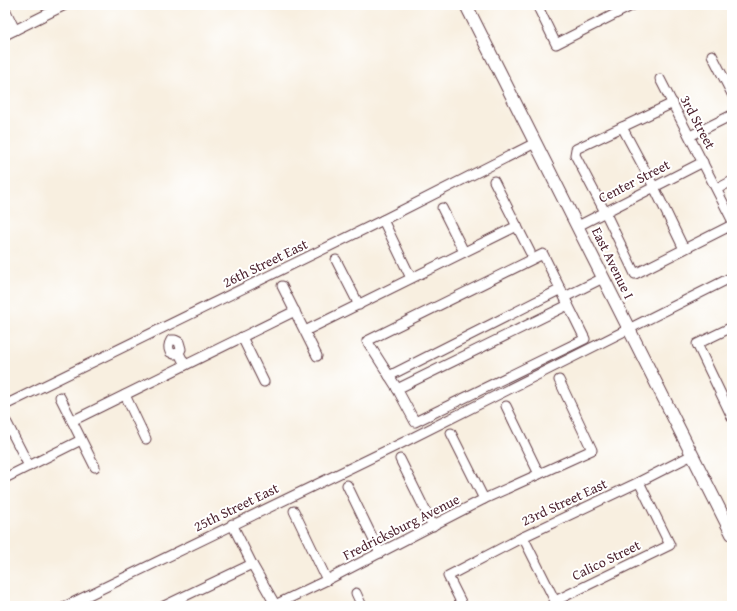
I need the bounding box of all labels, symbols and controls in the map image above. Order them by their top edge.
street label: 3rd Street [675,92,721,152]
street label: Center Street [595,154,673,208]
street label: East Avenue I [587,224,639,302]
street label: 26th Street East [219,234,311,292]
street label: 23rd Street East [518,473,610,531]
street label: 25th Street East [190,478,282,536]
street label: Fredricksburg Avenue [339,489,463,565]
street label: Calico Street [568,535,644,585]

